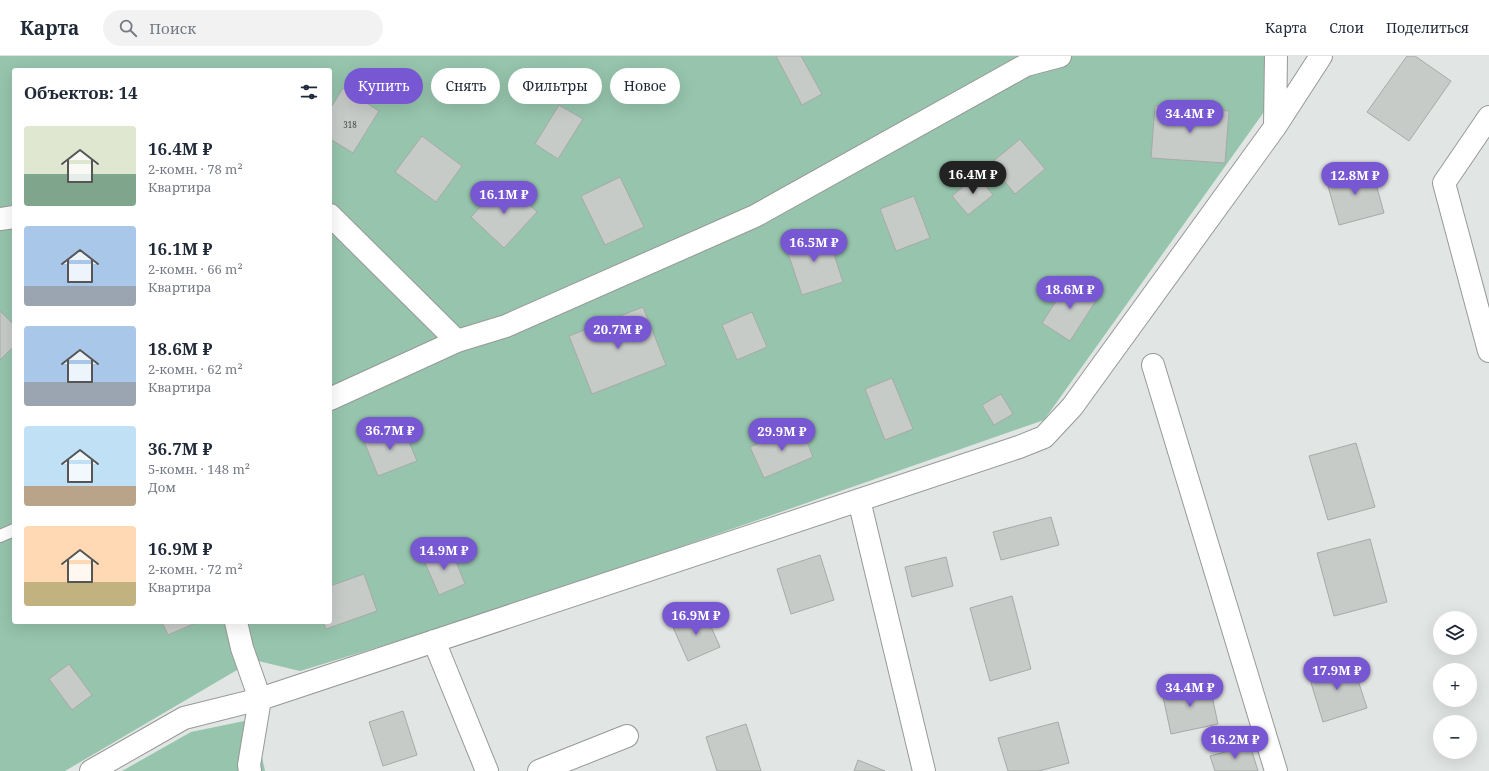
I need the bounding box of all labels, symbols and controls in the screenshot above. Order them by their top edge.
search box [103,10,383,46]
text: Карта [20,15,79,41]
icon: search [117,17,139,39]
text: Поиск [149,18,196,38]
text: Карта [1265,18,1307,37]
text: Слои [1329,18,1364,37]
text: Поделиться [1386,18,1469,37]
chip: Купить [344,68,423,104]
chip: Снять [431,68,500,104]
chip: Фильтры [508,68,602,104]
chip: Новое [610,68,680,104]
text: Объектов: 14 [24,81,138,104]
icon: filters [298,81,320,103]
pin: 34.4M ₽ [1153,100,1227,134]
text: 34.4M ₽ [1165,104,1215,122]
house number: 318 [343,119,357,130]
text: 16.4M ₽ [148,137,212,160]
icon: home [56,142,104,190]
text: 2-комн. · 78 m² [148,160,243,178]
pin: 16.4M ₽ [936,161,1010,195]
pin: 12.8M ₽ [1318,162,1392,196]
text: 16.4M ₽ [948,165,998,183]
text: 12.8M ₽ [1330,166,1380,184]
text: Квартира [148,178,211,196]
pin: 16.1M ₽ [467,181,541,215]
text: 16.1M ₽ [479,185,529,203]
pin: 16.5M ₽ [777,229,851,263]
text: 16.5M ₽ [789,233,839,251]
text: 16.1M ₽ [148,237,212,260]
icon: home [56,242,104,290]
text: 2-комн. · 66 m² [148,260,243,278]
pin: 18.6M ₽ [1033,276,1107,310]
text: Квартира [148,278,211,296]
text: 18.6M ₽ [1045,280,1095,298]
pin: 20.7M ₽ [581,316,655,350]
text: 20.7M ₽ [593,320,643,338]
text: 18.6M ₽ [148,337,212,360]
icon: home [56,342,104,390]
text: 2-комн. · 62 m² [148,360,243,378]
text: Квартира [148,378,211,396]
pin: 36.7M ₽ [353,417,427,451]
pin: 29.9M ₽ [745,418,819,452]
text: 36.7M ₽ [365,421,415,439]
text: 29.9M ₽ [757,422,807,440]
text: 36.7M ₽ [148,437,212,460]
icon: home [56,442,104,490]
text: 5-комн. · 148 m² [148,460,250,478]
text: Дом [148,478,176,496]
text: 16.9M ₽ [148,537,212,560]
pin: 14.9M ₽ [407,537,481,571]
text: 14.9M ₽ [419,541,469,559]
icon: home [56,542,104,590]
text: 2-комн. · 72 m² [148,560,243,578]
text: Квартира [148,578,211,596]
pin: 16.9M ₽ [659,602,733,636]
text: 16.9M ₽ [671,606,721,624]
map controls [1433,611,1477,759]
button: layers [1433,611,1477,655]
pin: 17.9M ₽ [1300,657,1374,691]
text: 17.9M ₽ [1312,661,1362,679]
button: + [1433,663,1477,707]
pin: 34.4M ₽ [1153,674,1227,708]
text: 34.4M ₽ [1165,678,1215,696]
button: − [1433,715,1477,759]
pin: 16.2M ₽ [1198,726,1272,760]
text: 16.2M ₽ [1210,730,1260,748]

